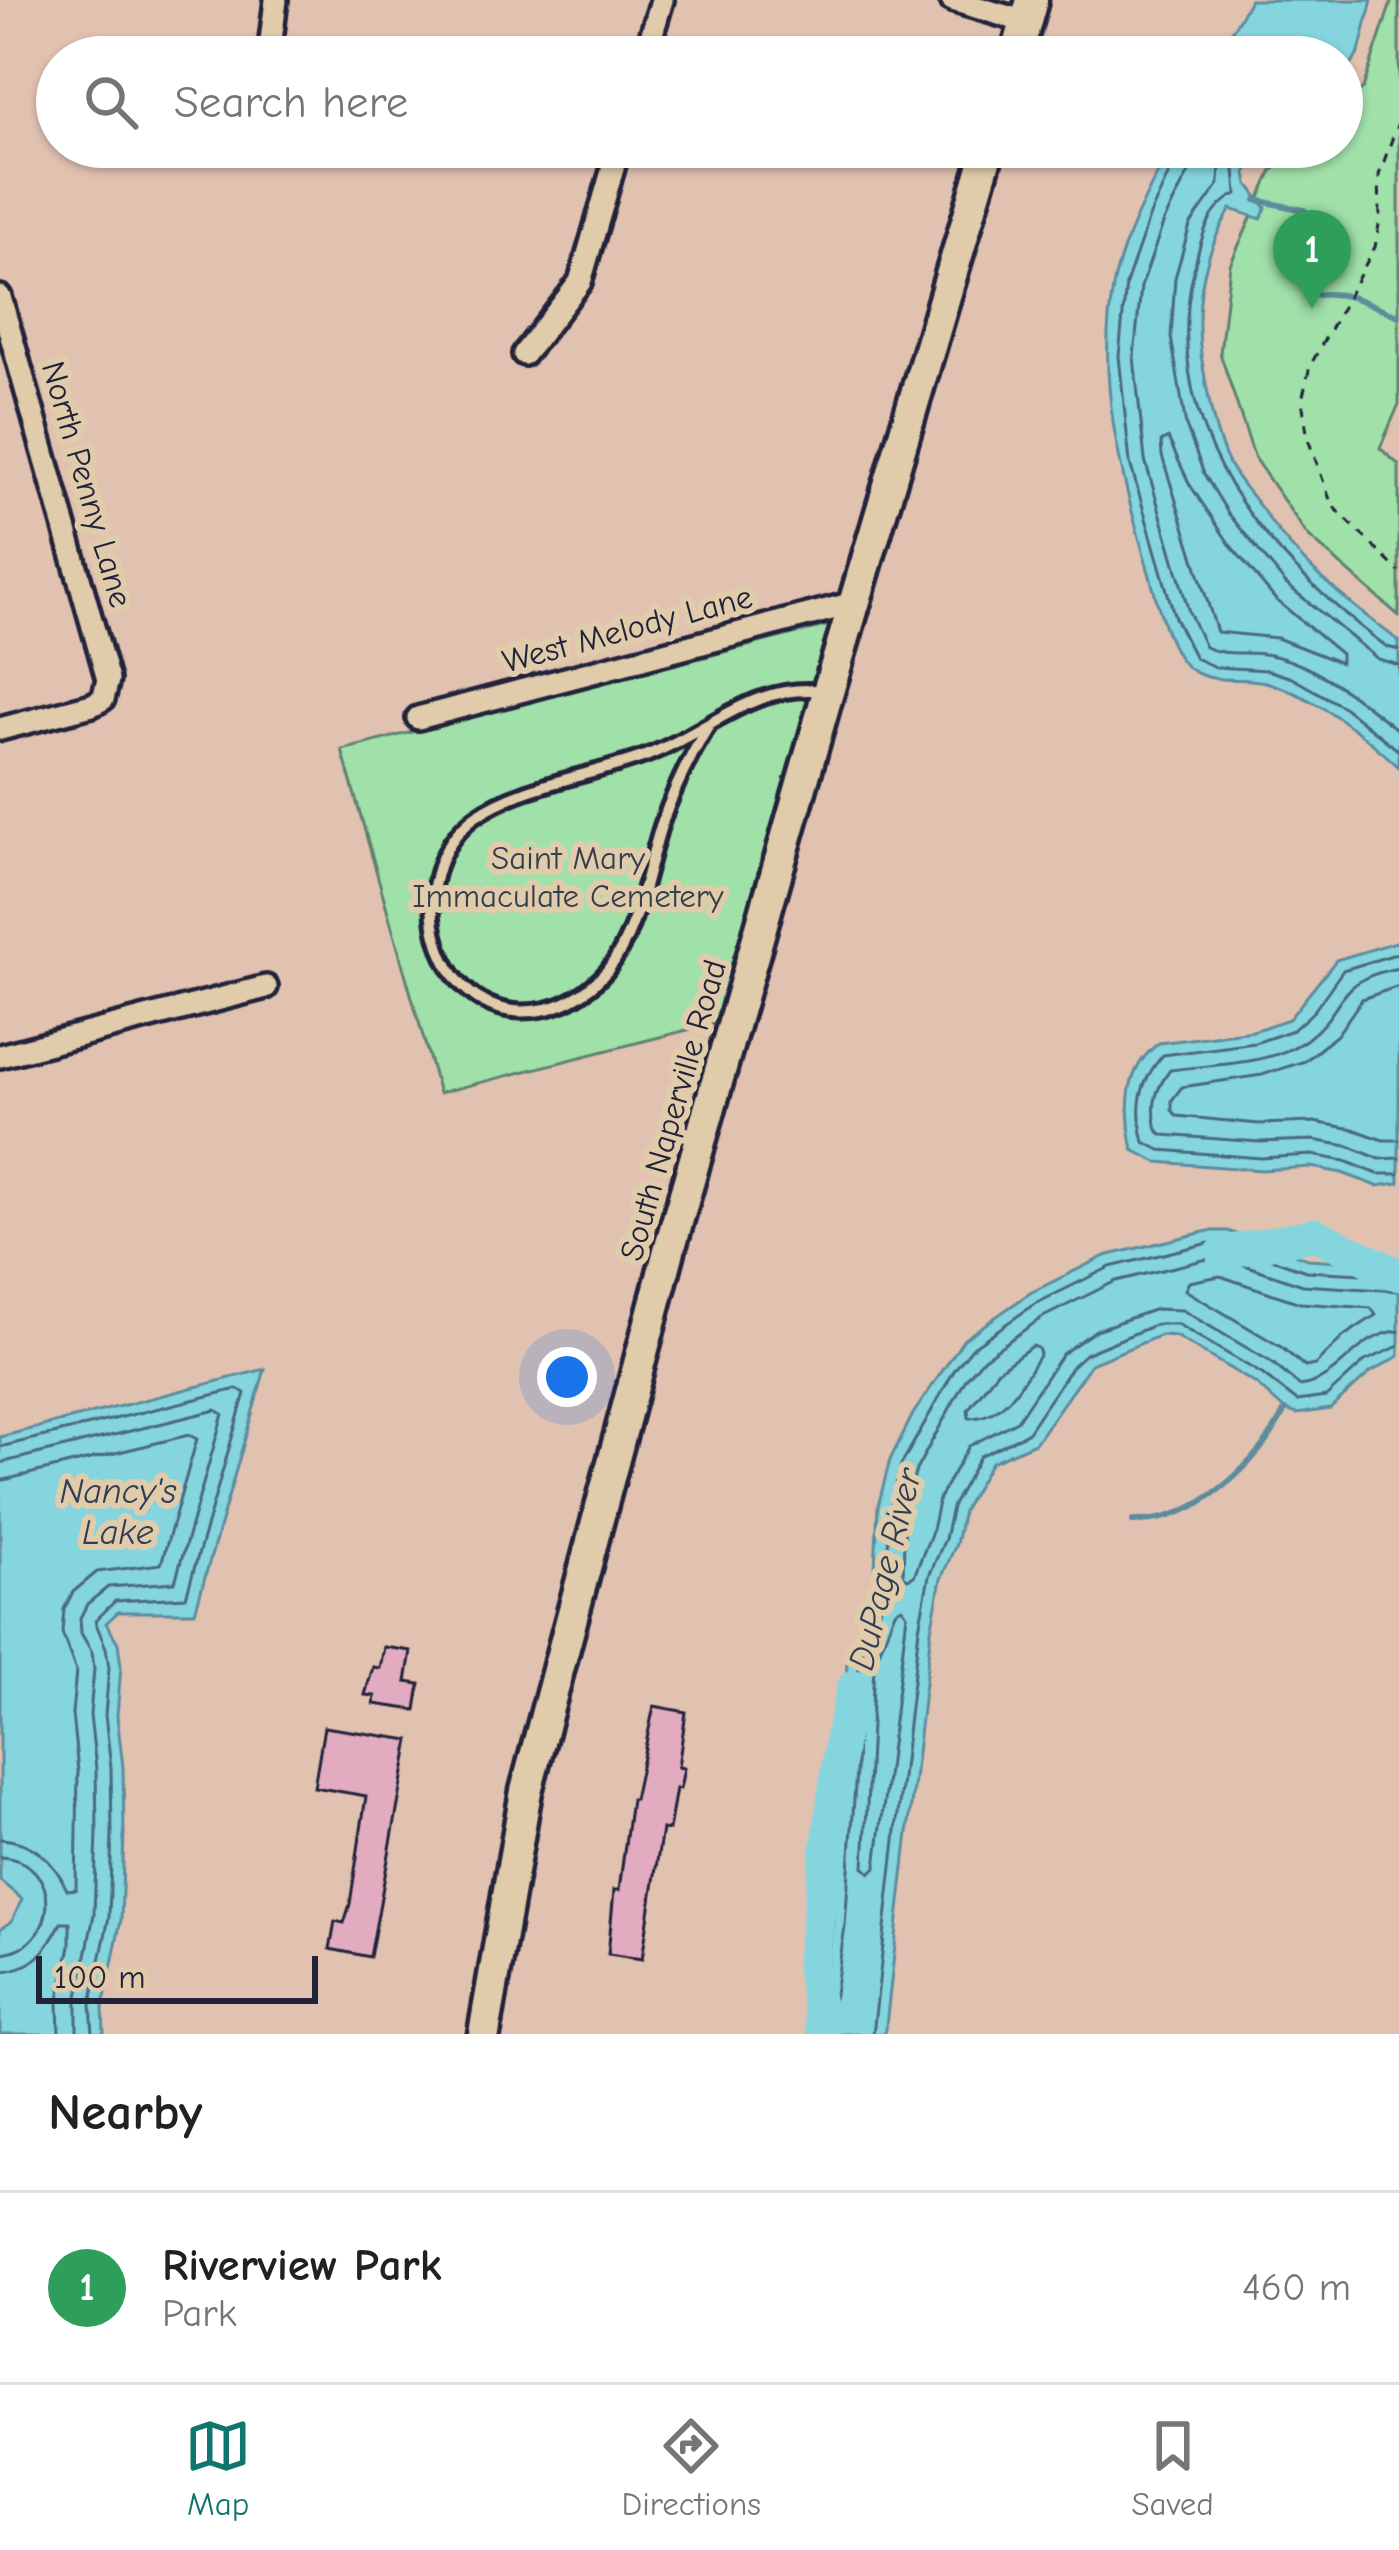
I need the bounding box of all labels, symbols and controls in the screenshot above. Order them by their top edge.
search box [36,36,1363,168]
icon: search [78,69,144,135]
text: Search here [174,76,408,128]
pin: 1 [1273,210,1351,309]
street label: North Penny Lane [34,357,140,612]
street label: West Melody Lane [498,577,756,681]
park label: Saint Mary Immaculate Cemetery [412,839,724,915]
street label: South Naperville Road [612,956,734,1265]
your location [537,1347,597,1407]
water label: DuPage River [841,1463,931,1674]
water label: Nancy's Lake [60,1471,176,1553]
scale bar [36,1950,318,2003]
text: 100 m [54,1958,146,1996]
text: Nearby [48,2083,202,2142]
text: Riverview Park [162,2239,442,2291]
text: 1 [79,2265,95,2310]
text: 460 m [1242,2265,1351,2310]
text: Park [162,2291,237,2336]
tab: Map [185,2413,251,2523]
tab: Directions [622,2413,761,2523]
tab: Saved [1131,2413,1214,2523]

